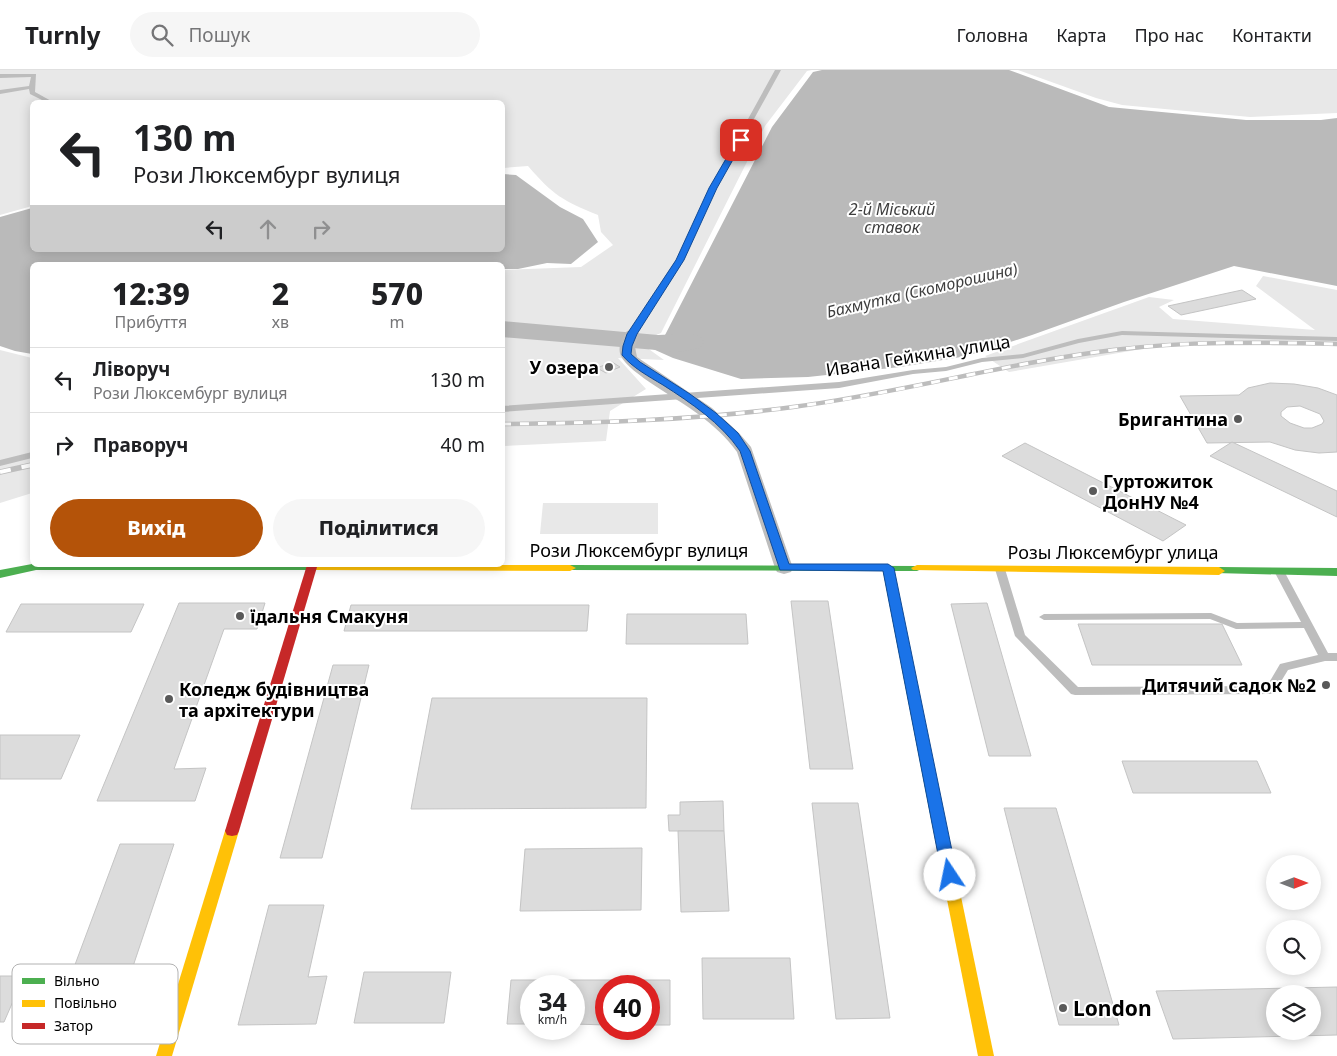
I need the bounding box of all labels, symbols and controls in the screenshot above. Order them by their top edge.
search box [130,12,480,57]
text: Turnly [25,18,100,51]
icon: search [148,21,176,49]
text: Пошук [188,22,250,48]
text: Головна [957,23,1028,47]
text: Карта [1056,23,1106,47]
text: Про нас [1134,23,1204,47]
text: Контакти [1232,23,1312,47]
text: 130 m [133,114,236,161]
pin [720,119,762,161]
icon: left [50,120,115,185]
icon: arrive [727,126,755,154]
text: Рози Люксембург вулиця [133,159,401,189]
water label: 2-й Міський ставок [849,198,935,238]
icon: left [201,215,229,243]
icon: ahead [254,215,282,243]
icon: right [307,215,335,243]
water label: Бахмутка (Скоморошина) [824,257,1020,323]
text: 12:39 [112,273,190,314]
text: 2 [272,273,289,314]
text: 570 [371,273,423,314]
text: Прибуття [115,311,187,333]
text: хв [272,311,289,333]
text: m [390,311,405,333]
street label: Ивана Гейкина улица [824,329,1012,381]
place label: У озера [530,355,599,379]
text: Ліворуч [93,356,170,382]
marker: У озера [603,361,615,373]
icon: left [50,366,78,394]
text: 130 m [430,367,485,393]
text: Рози Люксембург вулиця [93,382,288,404]
place label: Бригантина [1118,407,1228,431]
marker: Бригантина [1232,413,1244,425]
icon: right [50,431,78,459]
text: Праворуч [93,432,188,458]
text: 40 m [441,432,485,458]
place label: Гуртожиток ДонНУ №4 [1103,469,1213,514]
marker: Гуртожиток ДонНУ №4 [1087,485,1099,497]
button: Вихід [50,499,263,557]
button: Поділитися [273,499,485,557]
street label: Рози Люксембург вулиця [530,538,748,562]
street label: Розы Люксембург улица [1007,540,1219,564]
place label: їдальня Смакуня [250,604,408,628]
marker: їдальня Смакуня [234,610,246,622]
place label: Дитячий садок №2 [1142,673,1316,697]
place label: Коледж будівництва та архітектури [179,677,369,722]
marker: Дитячий садок №2 [1320,679,1332,691]
marker: Коледж будівництва та архітектури [163,693,175,705]
position arrow [923,848,975,900]
north arrow [1266,855,1321,910]
map controls [1266,855,1321,1040]
button: search [1266,920,1321,975]
legend [12,964,178,1044]
text: Вільно [54,971,99,990]
speed limit sign: 40 [595,975,660,1040]
text: 34 [538,984,567,1018]
button: layers [1266,985,1321,1040]
text: Повільно [54,993,117,1012]
place label: London [1073,994,1152,1022]
marker: London [1057,1002,1069,1014]
text: km/h [538,1011,567,1028]
text: Затор [54,1016,93,1035]

